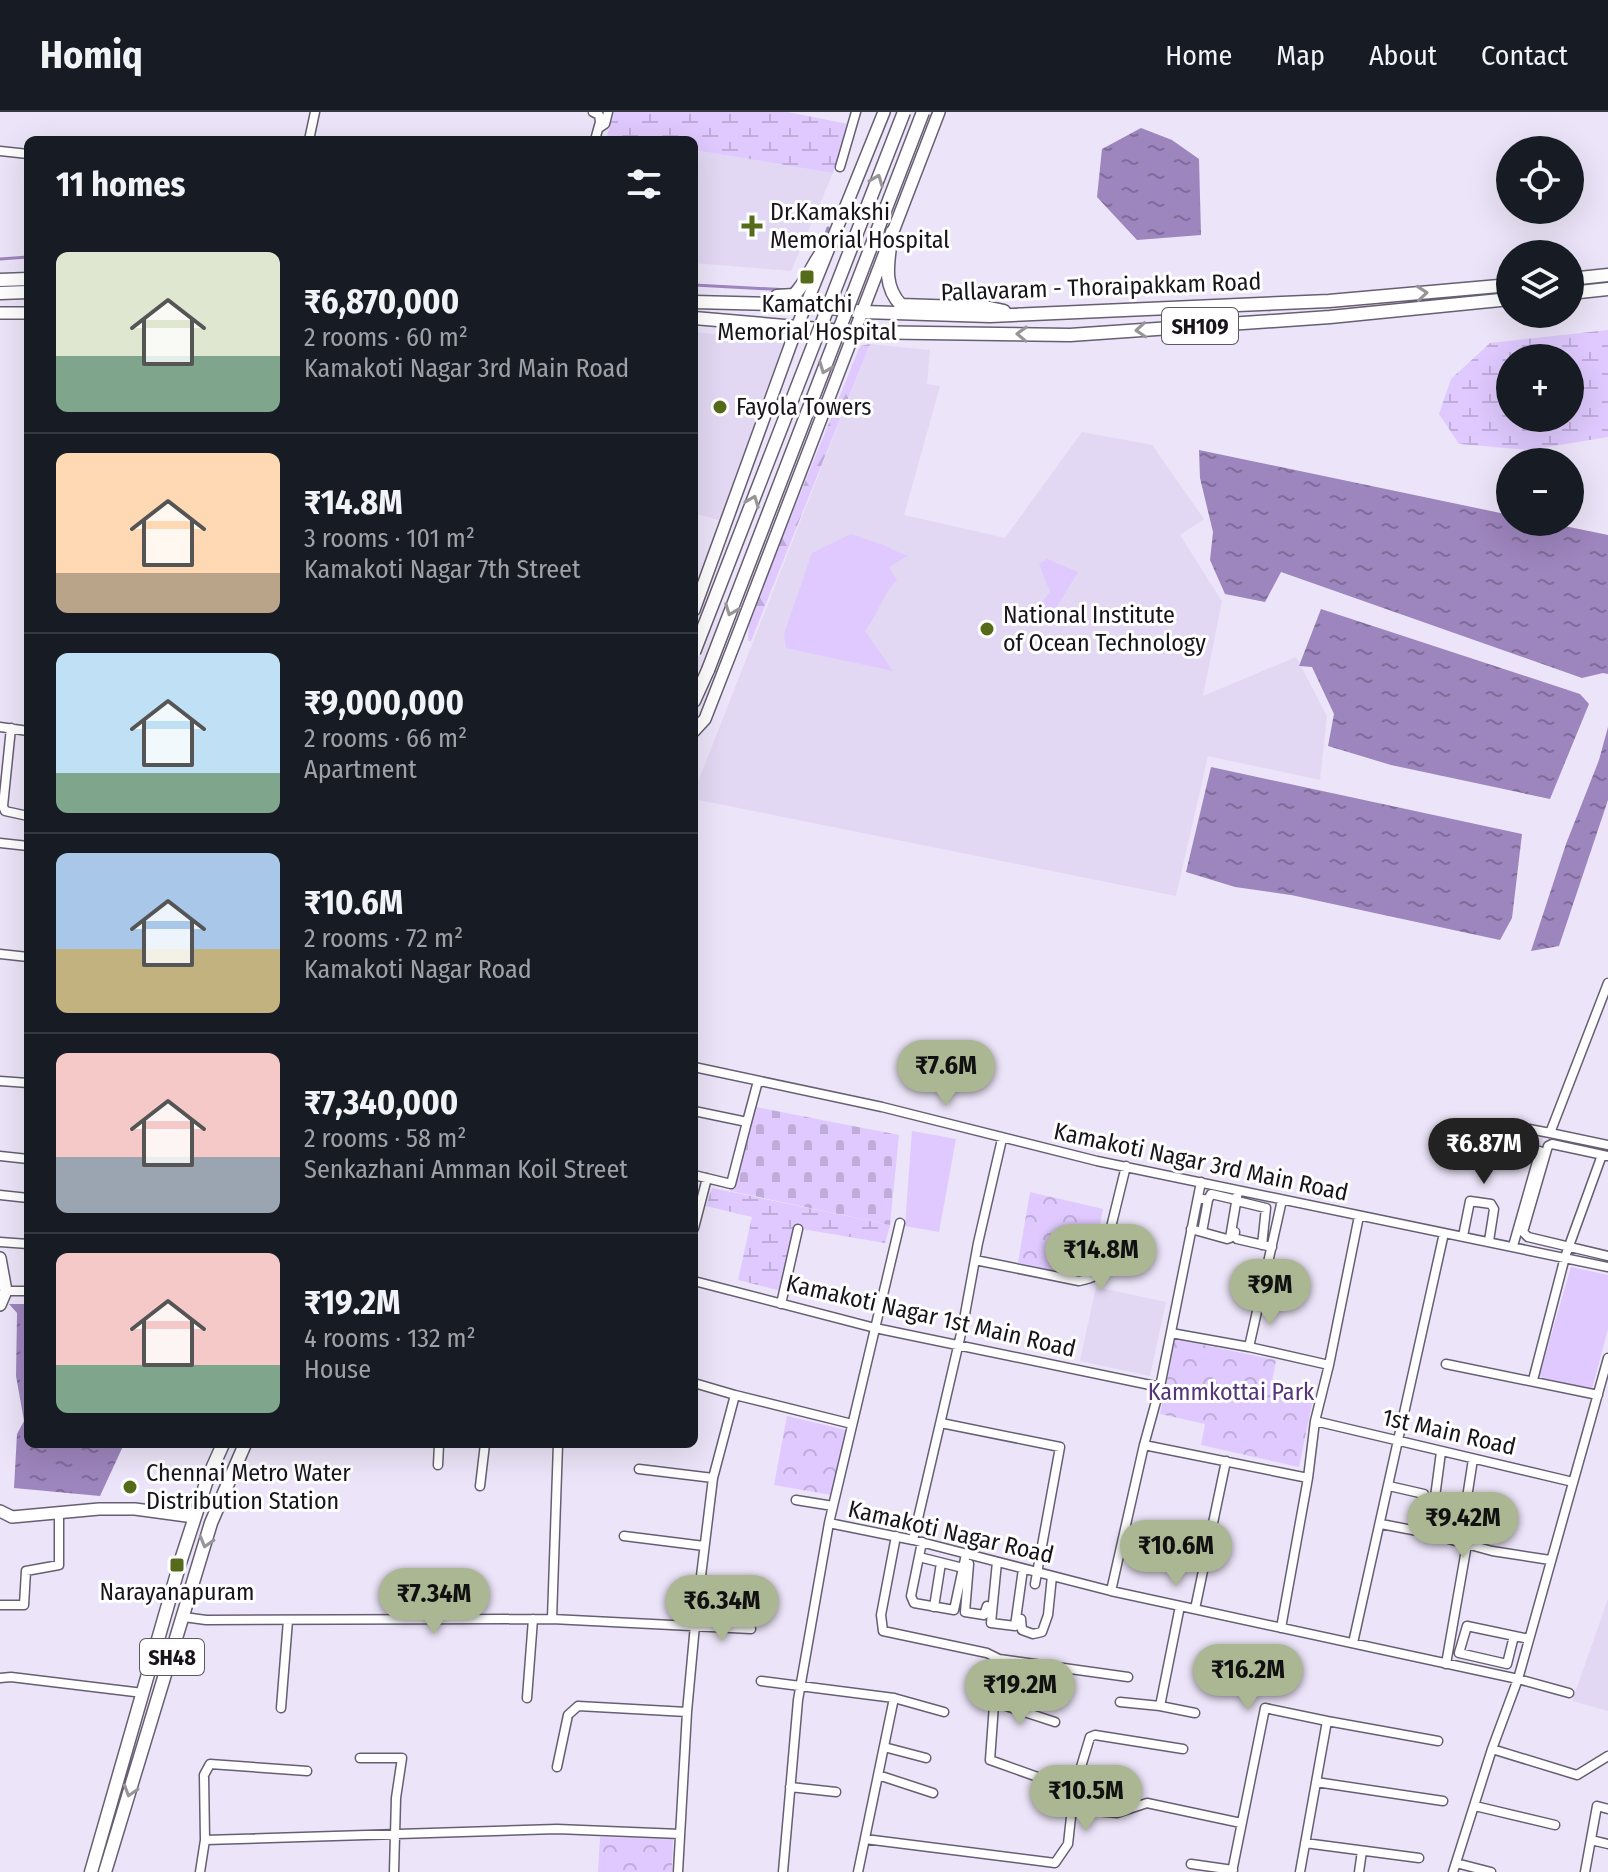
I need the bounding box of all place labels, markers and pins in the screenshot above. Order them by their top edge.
place label: Dr.Kamakshi Memorial Hospital [770,198,950,254]
marker: Dr.Kamakshi Memorial Hospital [741,215,763,237]
marker: Kamatchi Memorial Hospital [798,268,816,286]
place label: Kamatchi Memorial Hospital [717,290,897,346]
place label: Fayola Towers [736,393,872,421]
marker: Fayola Towers [711,398,729,416]
place label: National Institute of Ocean Technology [1003,601,1206,657]
marker: National Institute of Ocean Technology [978,620,996,638]
pin: ₹7.6M [890,1040,1002,1108]
pin: ₹6.87M [1419,1118,1549,1186]
pin: ₹14.8M [1036,1224,1166,1292]
pin: ₹9M [1231,1259,1309,1327]
place label: Chennai Metro Water Distribution Station [146,1459,351,1515]
marker: Chennai Metro Water Distribution Station [121,1478,139,1496]
pin: ₹9.42M [1398,1492,1528,1560]
pin: ₹10.6M [1111,1520,1241,1588]
marker: Narayanapuram [168,1556,186,1574]
pin: ₹7.34M [369,1568,499,1636]
pin: ₹6.34M [657,1575,787,1643]
place label: Narayanapuram [99,1578,255,1606]
pin: ₹16.2M [1183,1644,1313,1712]
pin: ₹19.2M [955,1659,1085,1727]
pin: ₹10.5M [1021,1765,1151,1833]

